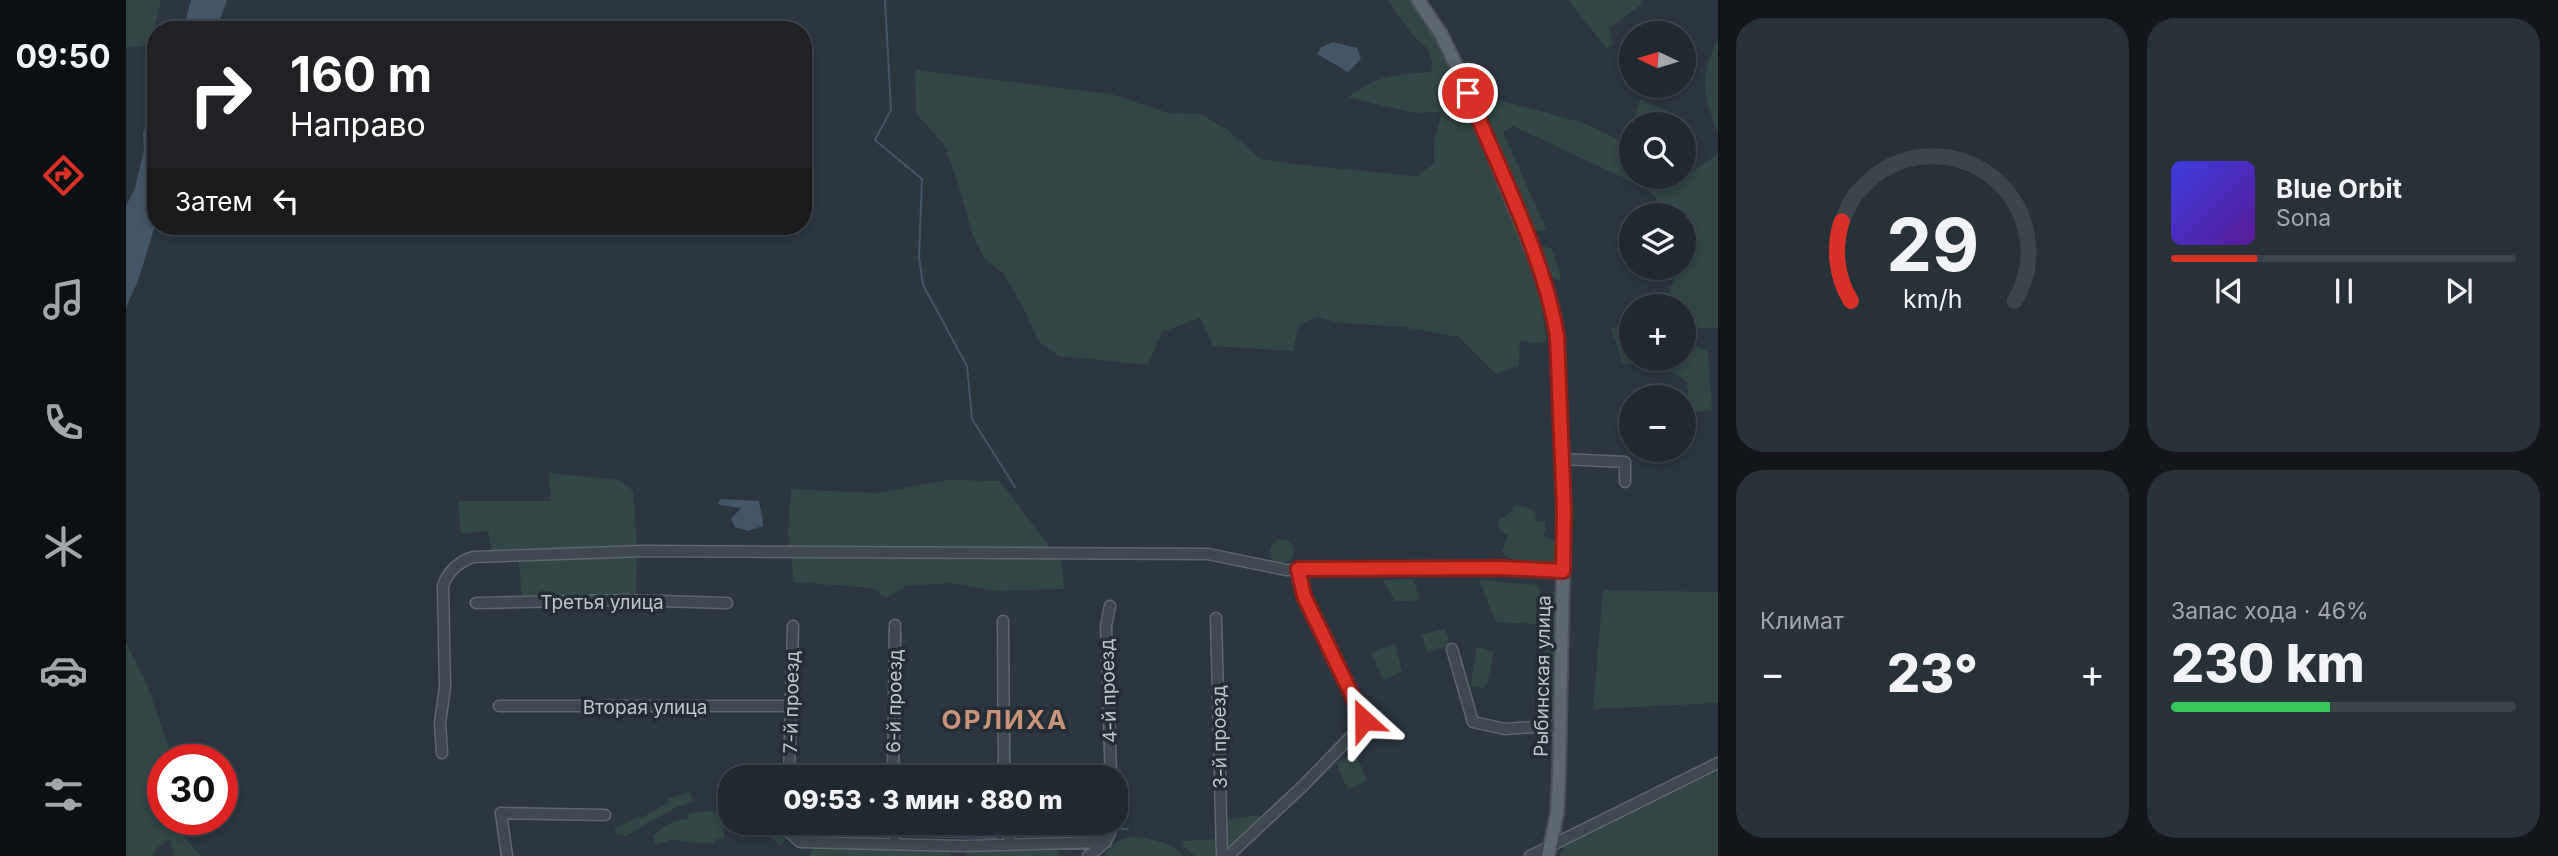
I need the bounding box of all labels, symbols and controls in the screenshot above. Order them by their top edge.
north arrow [1619,21,1696,98]
map controls [1619,21,1696,462]
text: 09:50 [15,37,111,76]
text: 160 m [290,45,432,104]
icon: right [175,49,266,140]
pin [1438,63,1498,123]
icon: arrive [1449,74,1487,112]
text: Направо [290,105,426,144]
button: search [1619,112,1696,189]
icon: directions [39,151,88,200]
text: Blue Orbit [2276,173,2402,204]
icon: left [267,182,305,220]
text: Затем [175,186,253,217]
text: 29 [1886,201,1979,290]
button: layers [1619,203,1696,280]
text: Sona [2276,204,2331,232]
icon: previous [2210,272,2248,310]
icon: pause [2325,272,2363,310]
icon: next [2440,272,2478,310]
icon: music [39,275,88,324]
text: km/h [1903,284,1962,314]
button: + [1619,294,1696,371]
button: − [1619,385,1696,462]
icon: phone [39,398,88,447]
icon: climate [39,522,88,571]
street label: Третья улица [540,591,664,614]
street label: Рыбинская улица [1530,595,1555,757]
text: Запас хода · 46% [2171,597,2369,625]
text: Климат [1760,607,1844,635]
text: 230 km [2171,632,2365,695]
street label: 4-й проезд [1095,638,1122,743]
text: 23° [1887,642,1978,705]
icon: car [39,646,88,695]
street label: 6-й проезд [882,649,907,753]
street label: 7-й проезд [779,650,804,754]
text: − [1760,650,1785,696]
text: + [2080,650,2105,696]
position arrow [1327,683,1401,757]
street label: 3-й проезд [1207,685,1232,789]
street label: Вторая улица [583,696,707,719]
district label: ОРЛИХА [942,704,1068,735]
speed limit sign: 30 [147,744,238,835]
icon: filters [39,770,88,819]
text: 09:53 · 3 мин · 880 m [783,784,1063,815]

